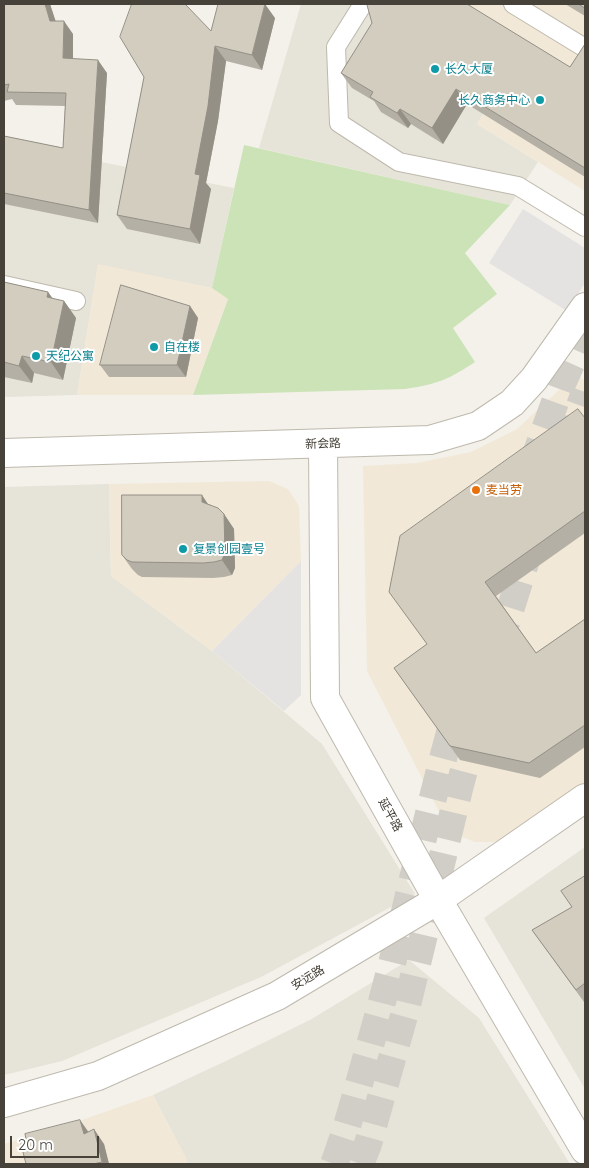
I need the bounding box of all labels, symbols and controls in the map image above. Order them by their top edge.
place label: 长久大厦 [445,62,493,76]
marker: 长久大厦 [429,63,441,75]
place label: 长久商务中心 [458,93,530,107]
marker: 长久商务中心 [534,94,546,106]
place label: 自在楼 [164,340,200,354]
marker: 自在楼 [148,341,160,353]
place label: 天纪公寓 [46,349,94,363]
marker: 天纪公寓 [30,350,42,362]
street label: 新会路 [305,436,341,452]
place label: 麦当劳 [486,483,522,497]
marker: 麦当劳 [470,484,482,496]
place label: 复景创园壹号 [193,542,265,556]
marker: 复景创园壹号 [177,543,189,555]
street label: 延平路 [375,796,405,834]
street label: 安远路 [289,963,327,993]
scale bar [12,1126,101,1158]
text: 20 m [18,1135,53,1154]

